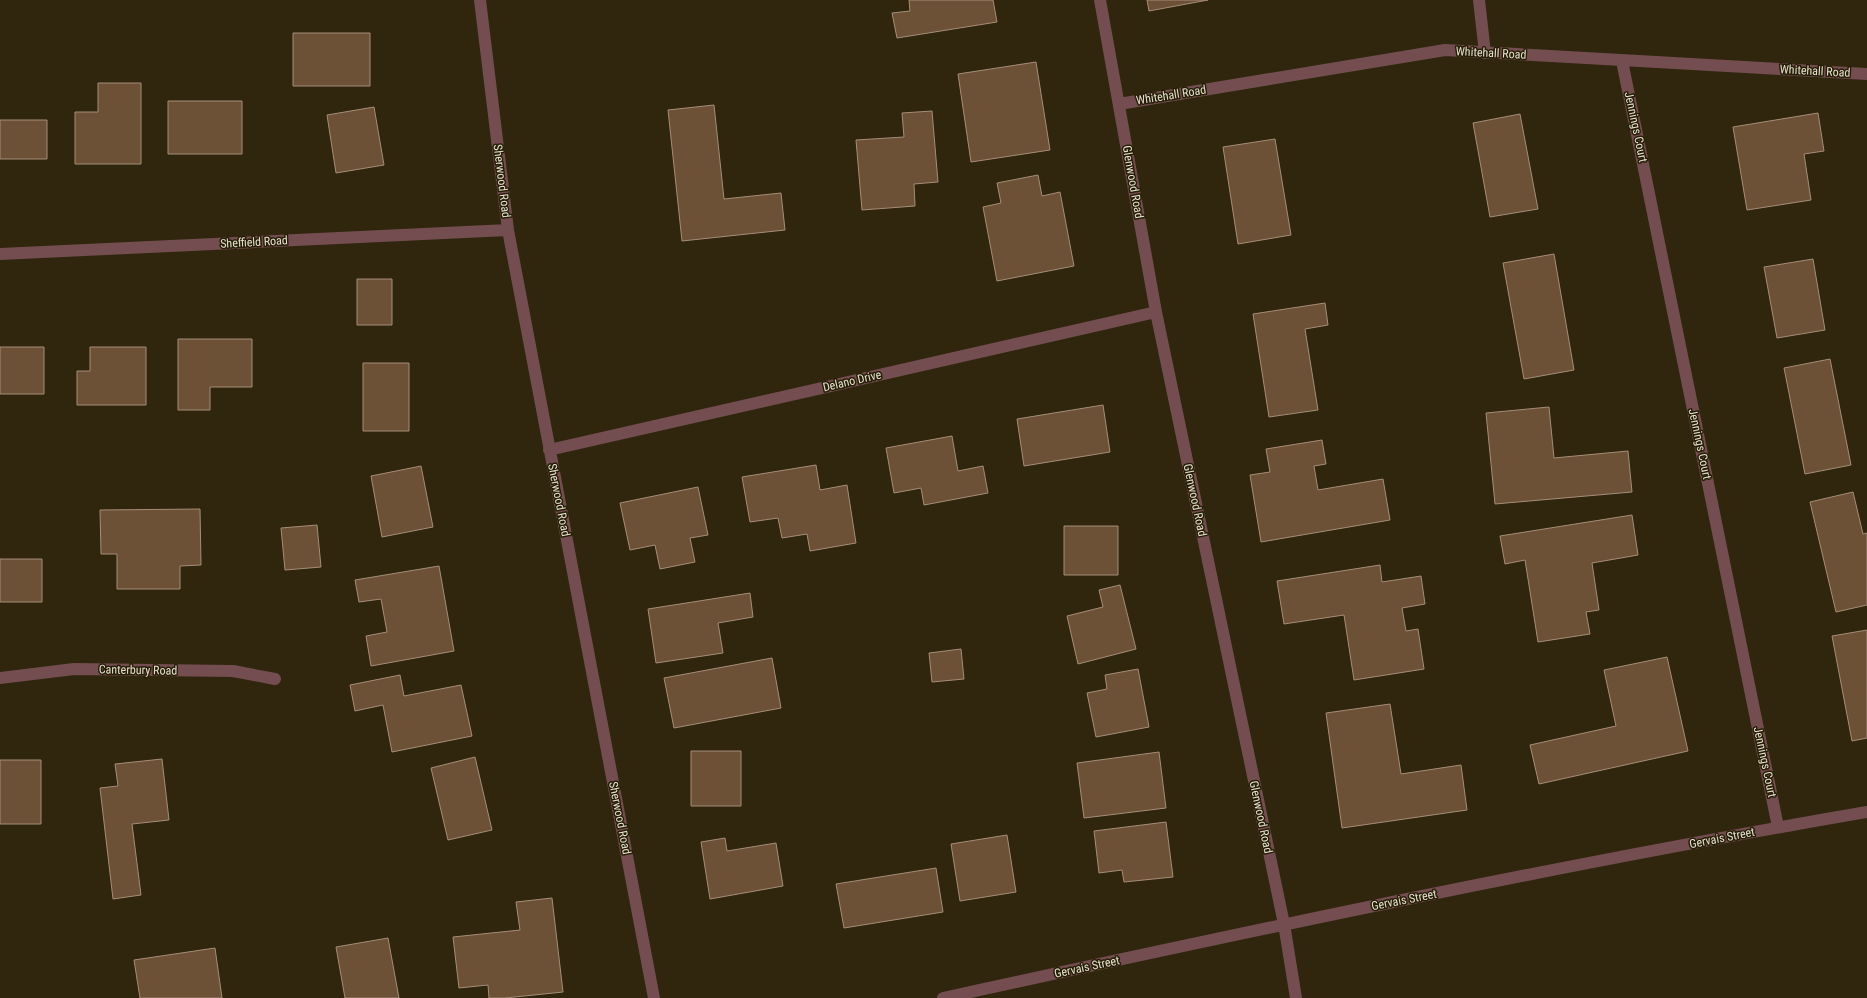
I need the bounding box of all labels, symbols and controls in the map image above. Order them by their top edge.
street label: Whitehall Road [1455,44,1527,62]
street label: Whitehall Road [1779,62,1851,80]
street label: Whitehall Road [1135,83,1207,107]
street label: Jennings Court [1622,90,1650,164]
street label: Sherwood Road [491,143,513,219]
street label: Glenwood Road [1120,144,1146,220]
street label: Sheffield Road [220,233,288,251]
street label: Delano Drive [821,367,883,395]
street label: Jennings Court [1686,407,1714,481]
street label: Sherwood Road [545,462,573,538]
street label: Glenwood Road [1180,462,1210,538]
street label: Canterbury Road [99,662,177,678]
street label: Jennings Court [1751,725,1779,799]
street label: Glenwood Road [1246,779,1276,855]
street label: Sherwood Road [606,780,634,856]
street label: Gervais Street [1688,825,1756,851]
street label: Gervais Street [1370,887,1438,913]
street label: Gervais Street [1053,953,1121,981]

